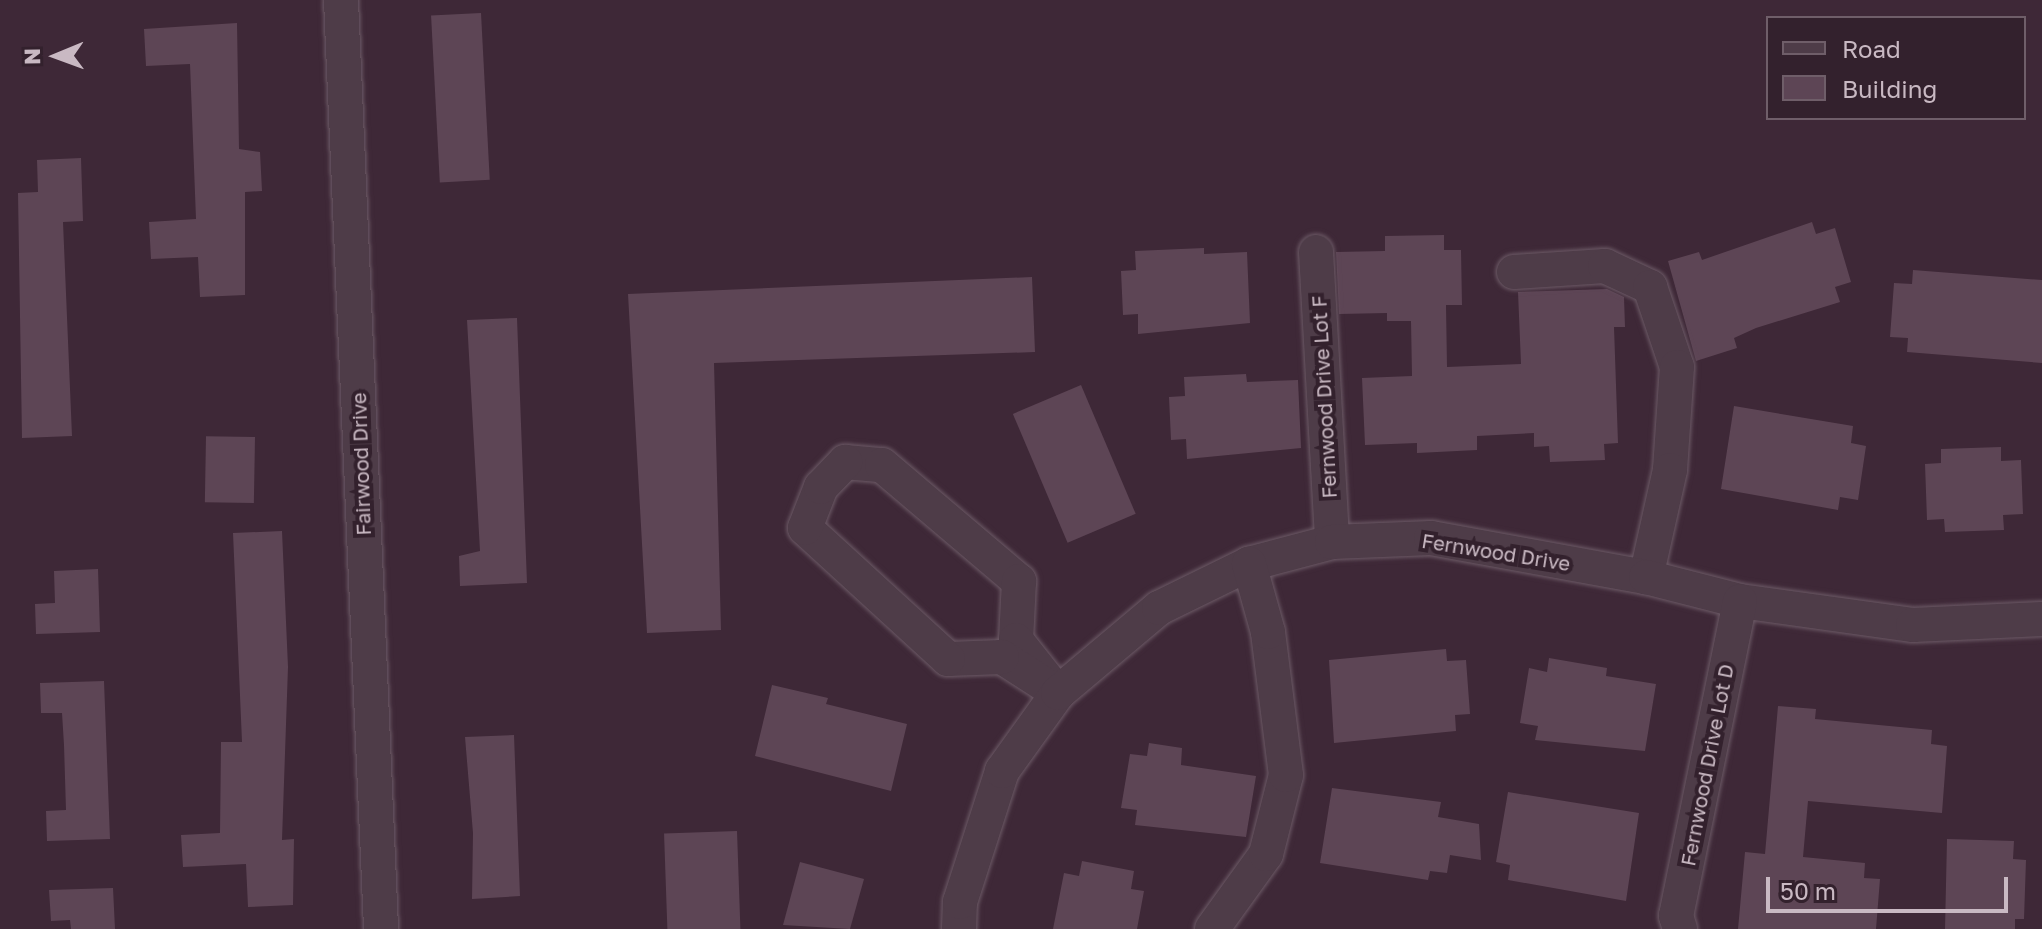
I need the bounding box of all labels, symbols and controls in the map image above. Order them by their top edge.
north arrow [16,16,96,96]
legend [1766,16,2026,120]
text: Road [1842,34,1901,63]
text: N [18,48,45,65]
text: Building [1842,74,1937,103]
street label: Fernwood Drive Lot F [1307,295,1341,499]
street label: Fairwood Drive [347,392,375,536]
street label: Fernwood Drive [1420,528,1572,576]
street label: Fernwood Drive Lot D [1676,662,1738,868]
scale bar [1770,861,2012,911]
text: 50 m [1780,876,1836,905]

